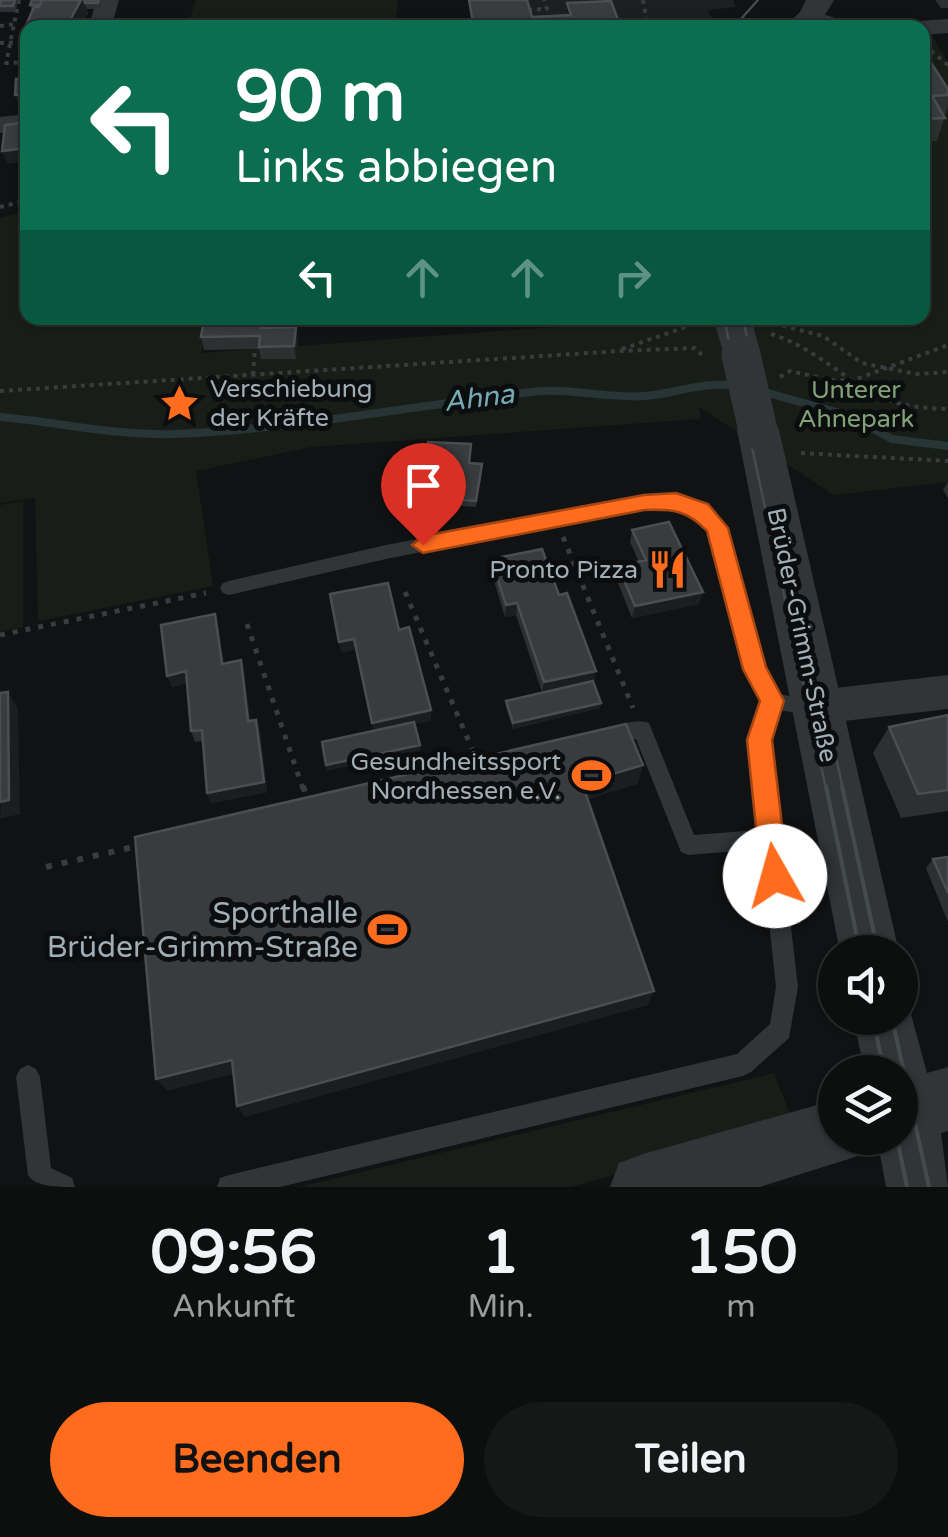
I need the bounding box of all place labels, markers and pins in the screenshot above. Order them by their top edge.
place label: Verschiebung der Kräfte [210,374,373,433]
place icon: Verschiebung der Kräfte [159,382,201,424]
pin [381,443,466,546]
restaurant icon: Pronto Pizza [647,549,689,591]
place label: Pronto Pizza [489,555,638,585]
place label: Gesundheitssport Nordhessen e.V. [350,747,561,806]
sports icon: Gesundheitssport Nordhessen e.V. [570,755,612,797]
place label: Sporthalle Brüder-Grimm-Straße [47,895,358,966]
sports icon: Sporthalle Brüder-Grimm-Straße [367,909,409,951]

